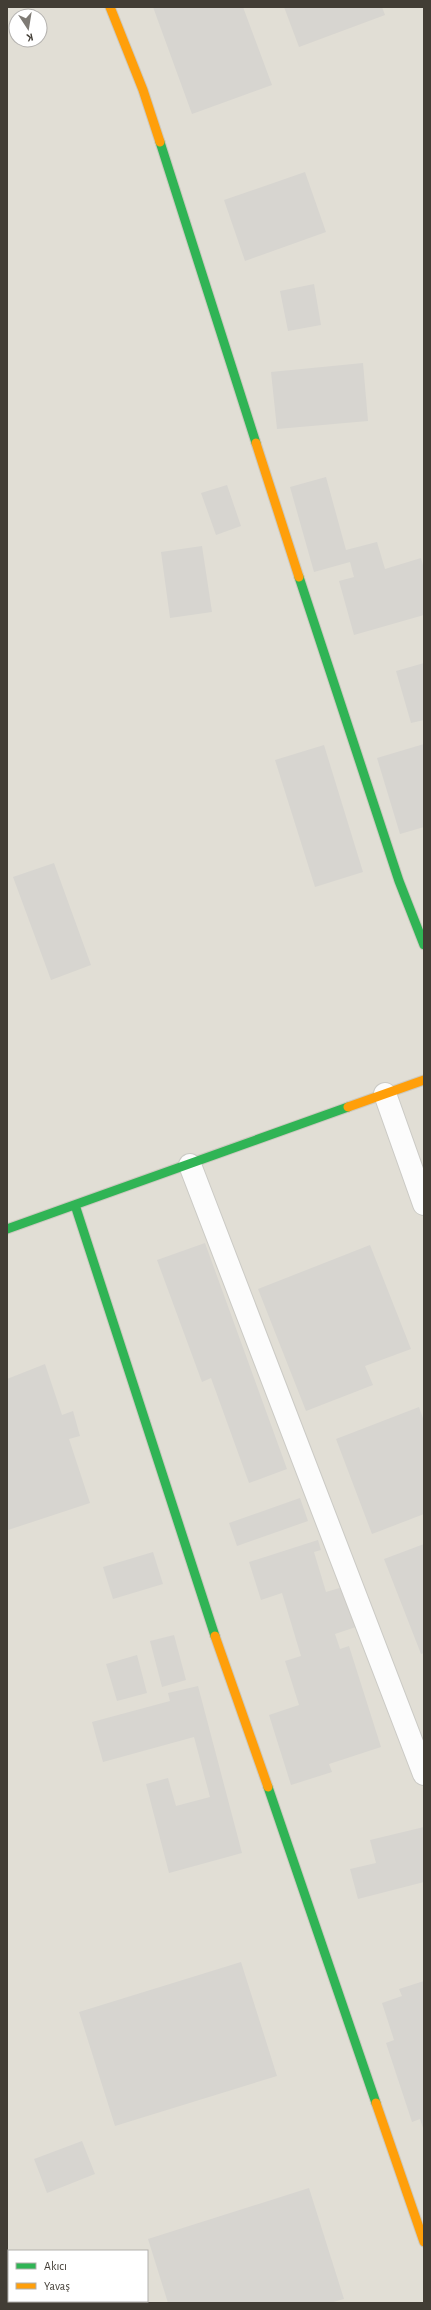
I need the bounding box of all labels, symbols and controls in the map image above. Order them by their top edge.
north arrow [8,8,48,48]
text: K [25,31,34,43]
legend [8,2250,148,2302]
text: Akıcı [44,2260,67,2272]
text: Yavaş [44,2280,70,2292]

